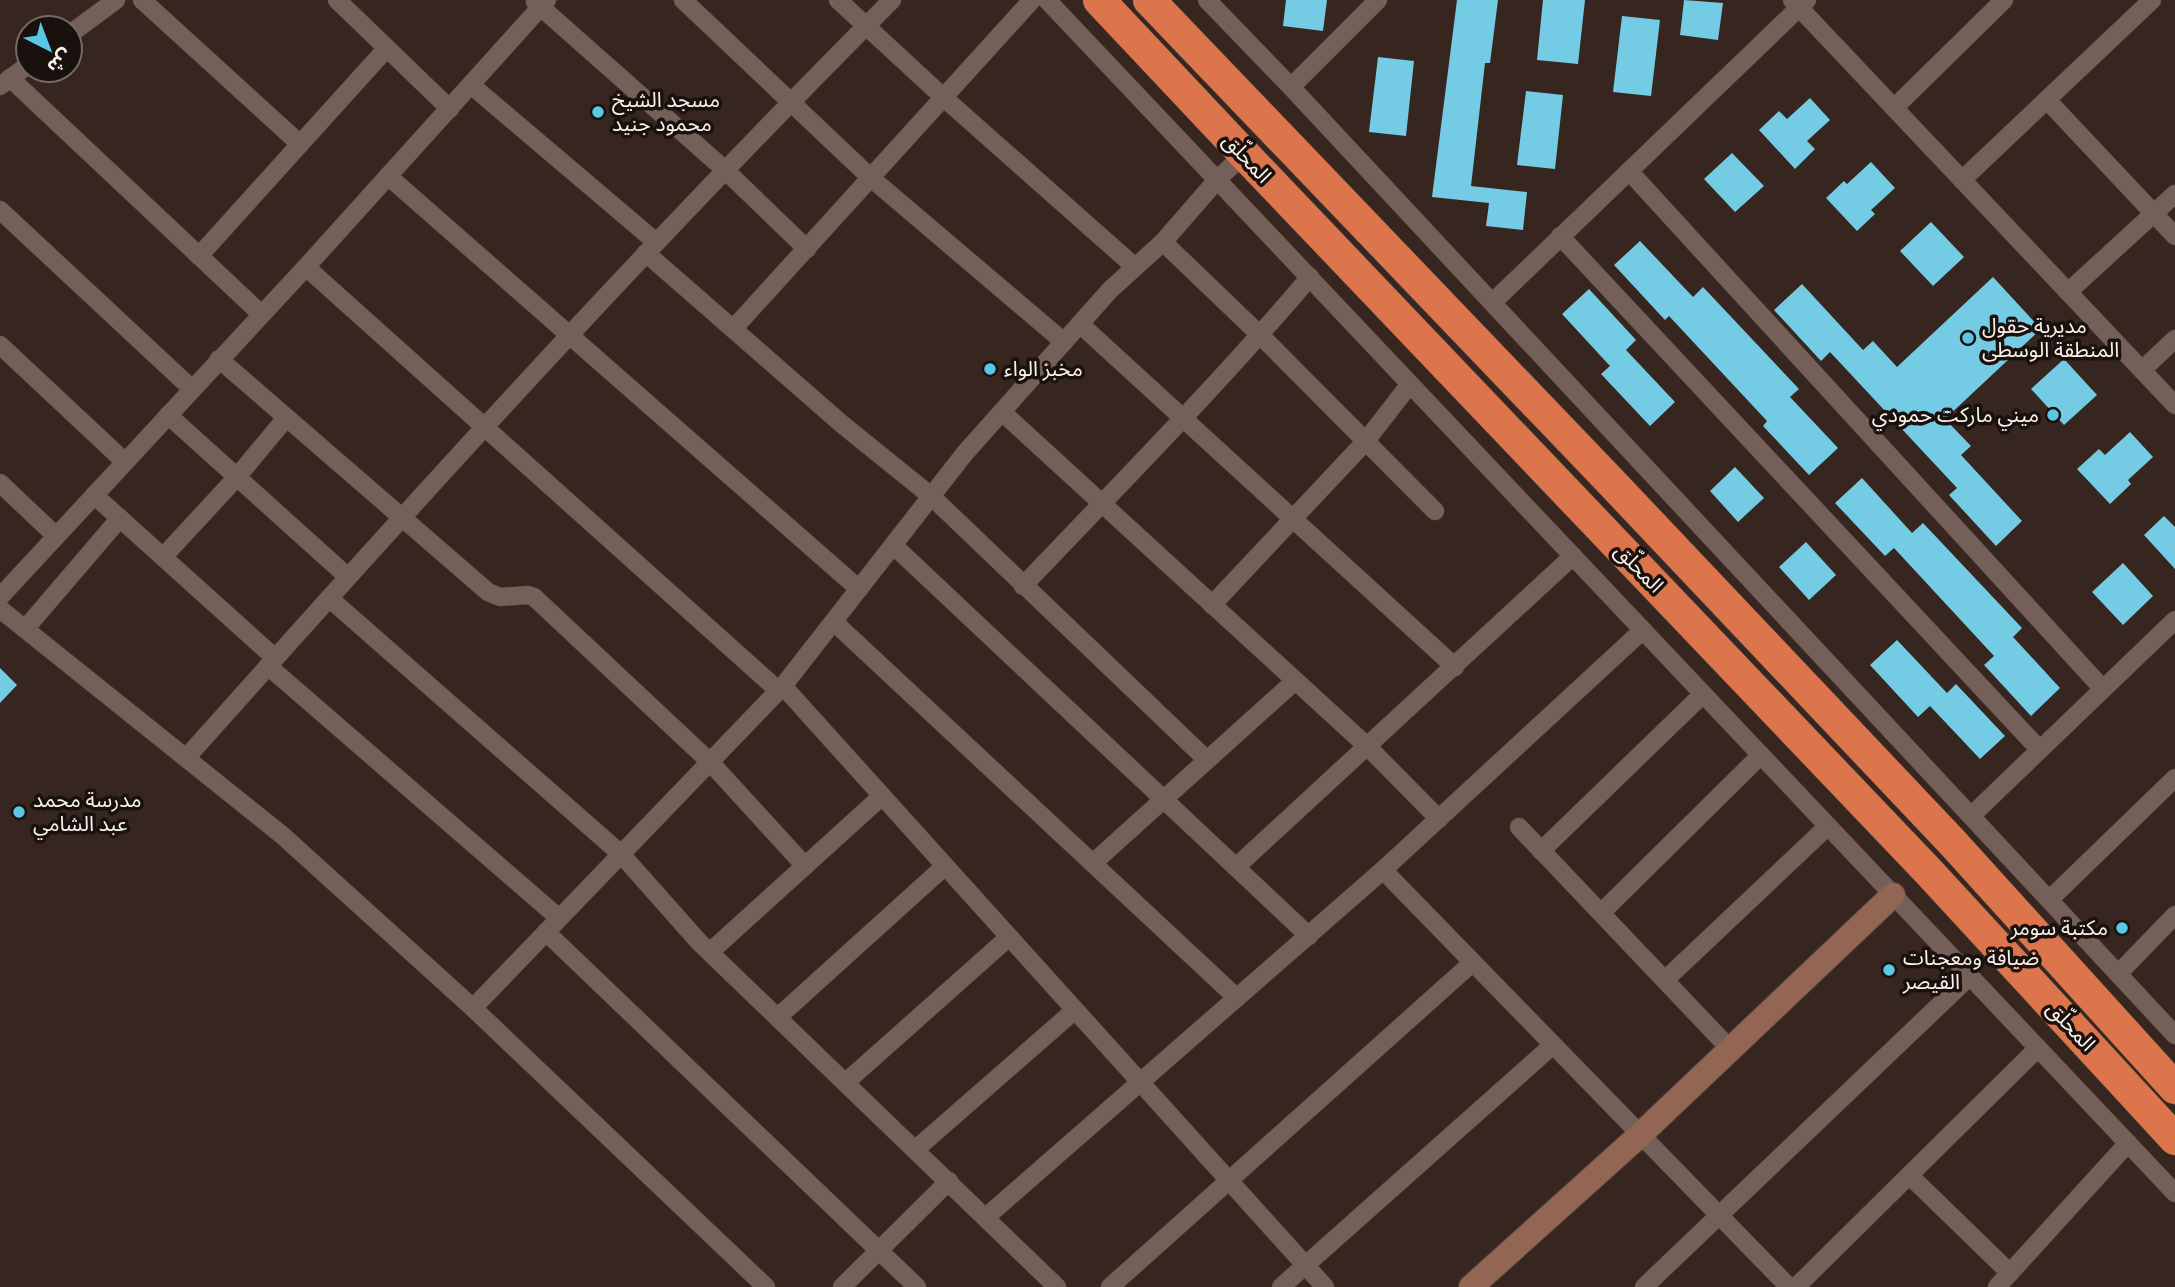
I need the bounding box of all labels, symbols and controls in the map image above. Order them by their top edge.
north arrow [14,14,84,84]
text: ش [43,44,77,79]
place label: مسجد الشيخ محمود جنيد [612,88,720,136]
marker: مسجد الشيخ محمود جنيد [590,104,606,120]
street label: المحلّق [1217,125,1279,189]
place label: مديرية حقول المنطقة الوسطى [1982,314,2119,362]
marker: مديرية حقول المنطقة الوسطى [1960,330,1976,346]
place label: مخبز الواء [1004,357,1083,381]
marker: مخبز الواء [982,361,998,377]
place label: ميني ماركت حمودي [1872,403,2039,431]
marker: ميني ماركت حمودي [2045,407,2061,423]
street label: المحلّق [1609,535,1671,598]
place label: مدرسة محمد عبد الشامي [33,788,141,840]
marker: مدرسة محمد عبد الشامي [11,804,27,820]
place label: مكتبة سومر [2010,916,2108,940]
marker: مكتبة سومر [2114,920,2130,936]
place label: ضيافة ومعجنات القيصر [1902,946,2039,994]
marker: ضيافة ومعجنات القيصر [1881,962,1897,978]
street label: المحلّق [2041,993,2103,1057]

